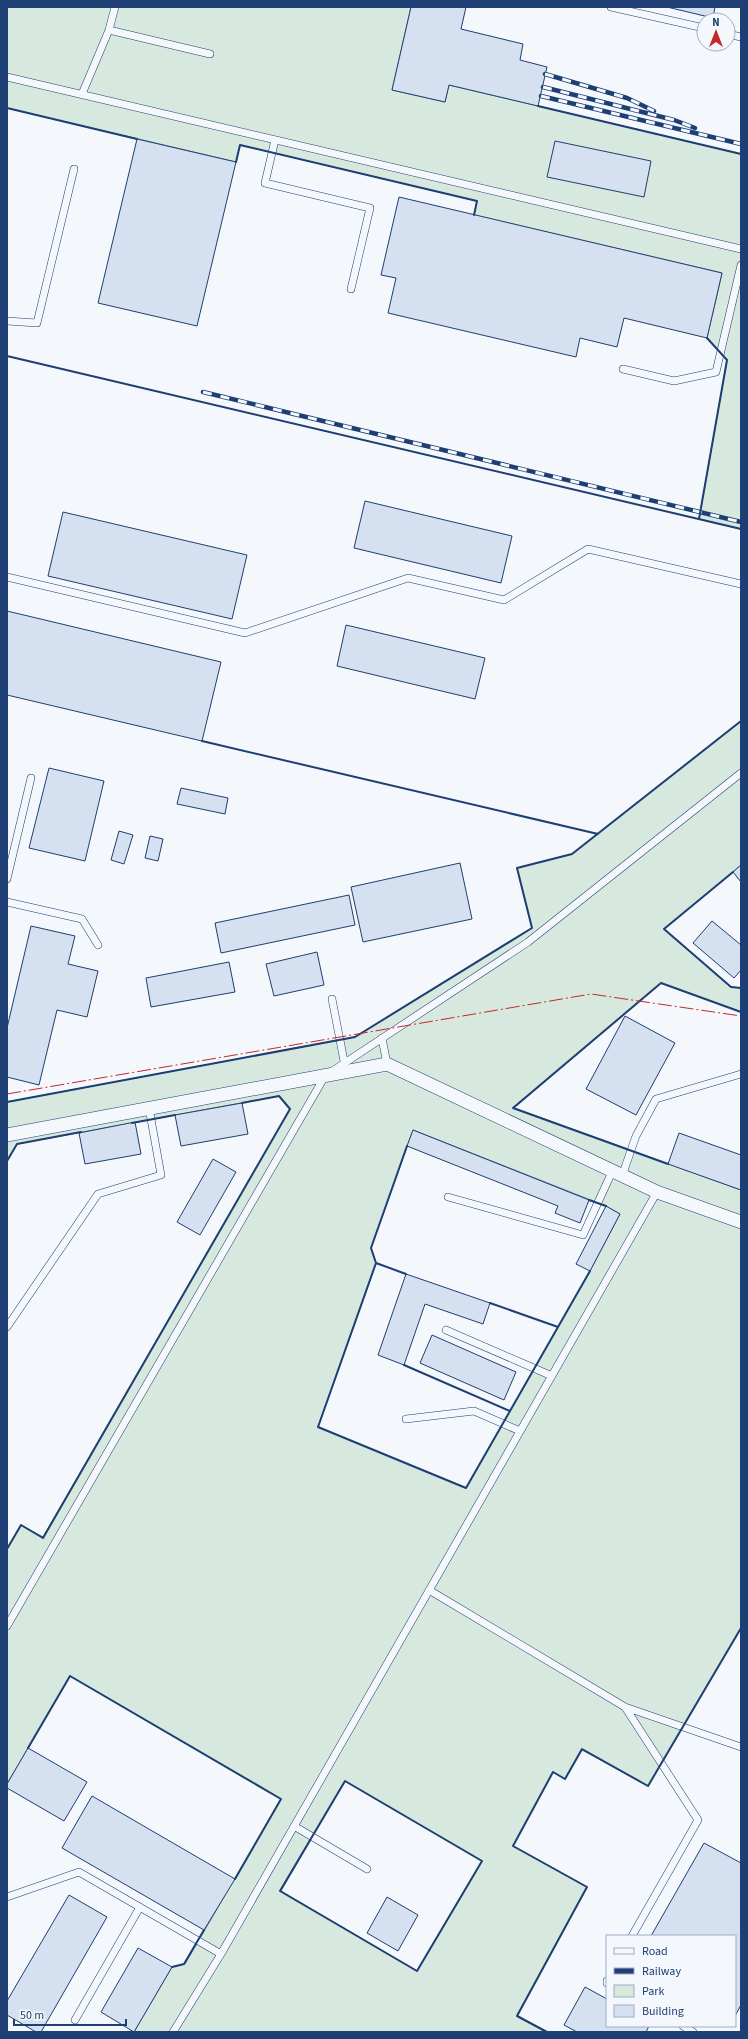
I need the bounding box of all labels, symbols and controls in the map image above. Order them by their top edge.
north arrow [696,12,736,52]
text: N [712,15,720,30]
legend [606,1935,736,2027]
text: Road [642,1943,668,1960]
text: Railway [642,1963,681,1980]
text: Park [642,1983,664,2000]
scale bar [14,2001,126,2027]
text: Building [642,2003,684,2020]
text: 50 m [20,2007,44,2024]

